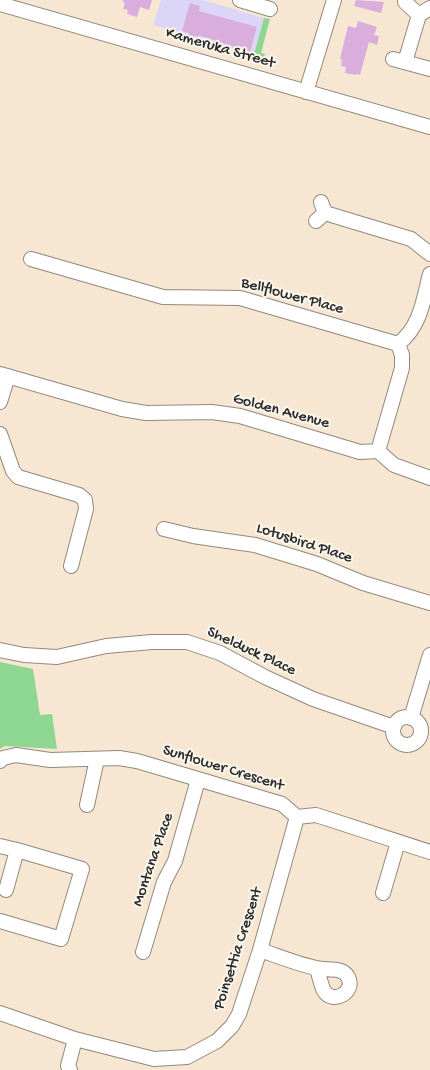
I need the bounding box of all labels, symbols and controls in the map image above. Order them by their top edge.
street label: Kameruka Street [163,24,277,74]
street label: Bellflower Place [239,274,345,320]
street label: Golden Avenue [231,390,331,434]
street label: Lotusbird Place [254,519,354,569]
street label: Shelduck Place [203,623,299,681]
street label: Sunflower Crescent [160,741,286,797]
street label: Montana Place [129,811,179,909]
street label: Poinsettia Crescent [210,885,268,1013]

